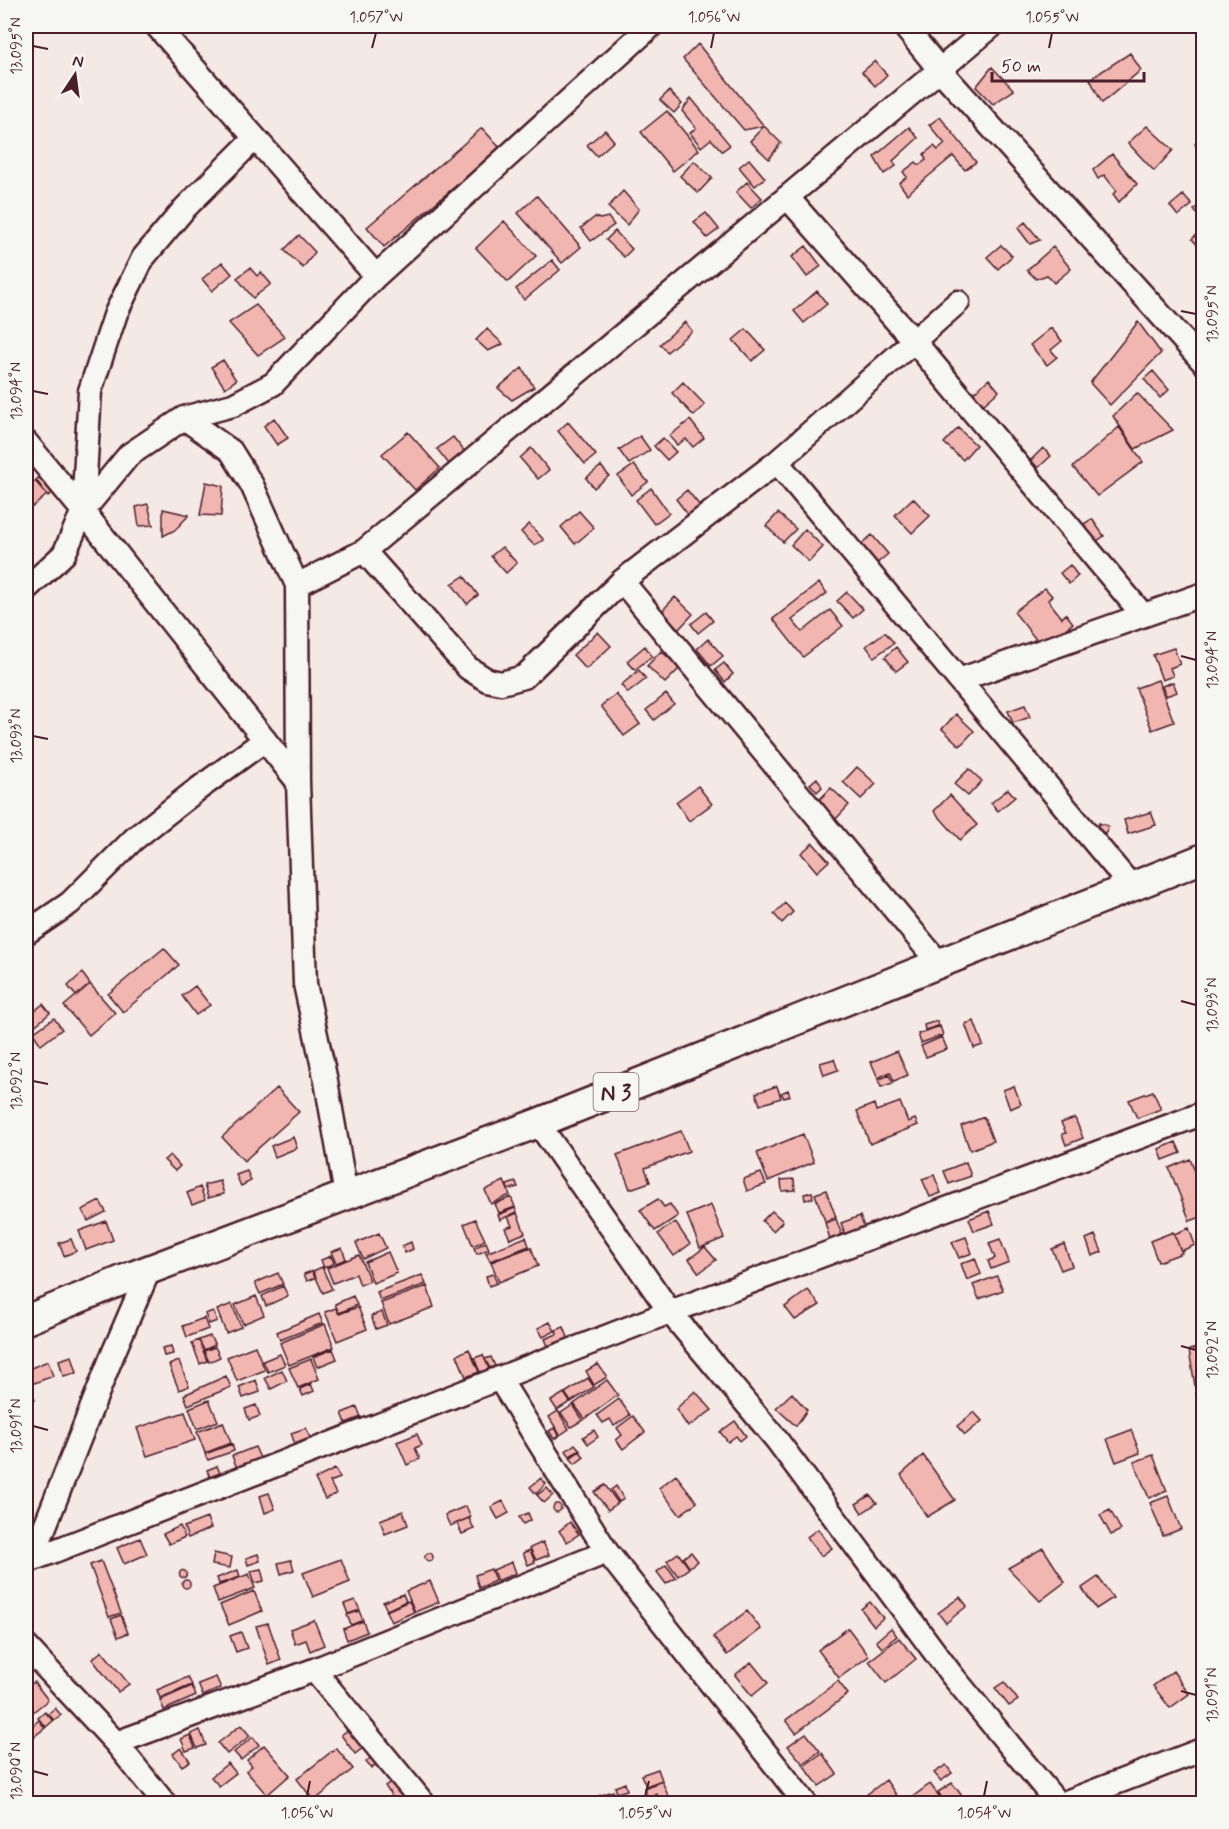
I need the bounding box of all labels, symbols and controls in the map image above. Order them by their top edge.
text: 1.057°W [349,8,403,28]
text: 1.056°W [688,8,740,28]
text: 1.055°W [1025,8,1079,28]
text: 13.095°N [7,17,27,75]
north arrow [45,45,105,105]
scale bar [992,45,1144,83]
text: N [70,50,86,73]
text: 50 m [1001,55,1041,79]
text: 13.095°N [1203,285,1223,343]
text: 13.094°N [7,362,27,420]
text: 13.094°N [1203,631,1223,689]
text: 13.093°N [7,708,27,764]
text: 13.093°N [1203,977,1223,1033]
text: 13.092°N [7,1052,27,1110]
road number: N 3 [594,1073,638,1111]
text: 13.092°N [1203,1321,1223,1379]
text: 13.091°N [7,1399,27,1453]
text: 13.091°N [1203,1668,1223,1722]
text: 13.090°N [7,1742,27,1800]
text: 1.056°W [281,1804,333,1824]
text: 1.055°W [618,1804,672,1824]
text: 1.054°W [957,1804,1011,1824]

